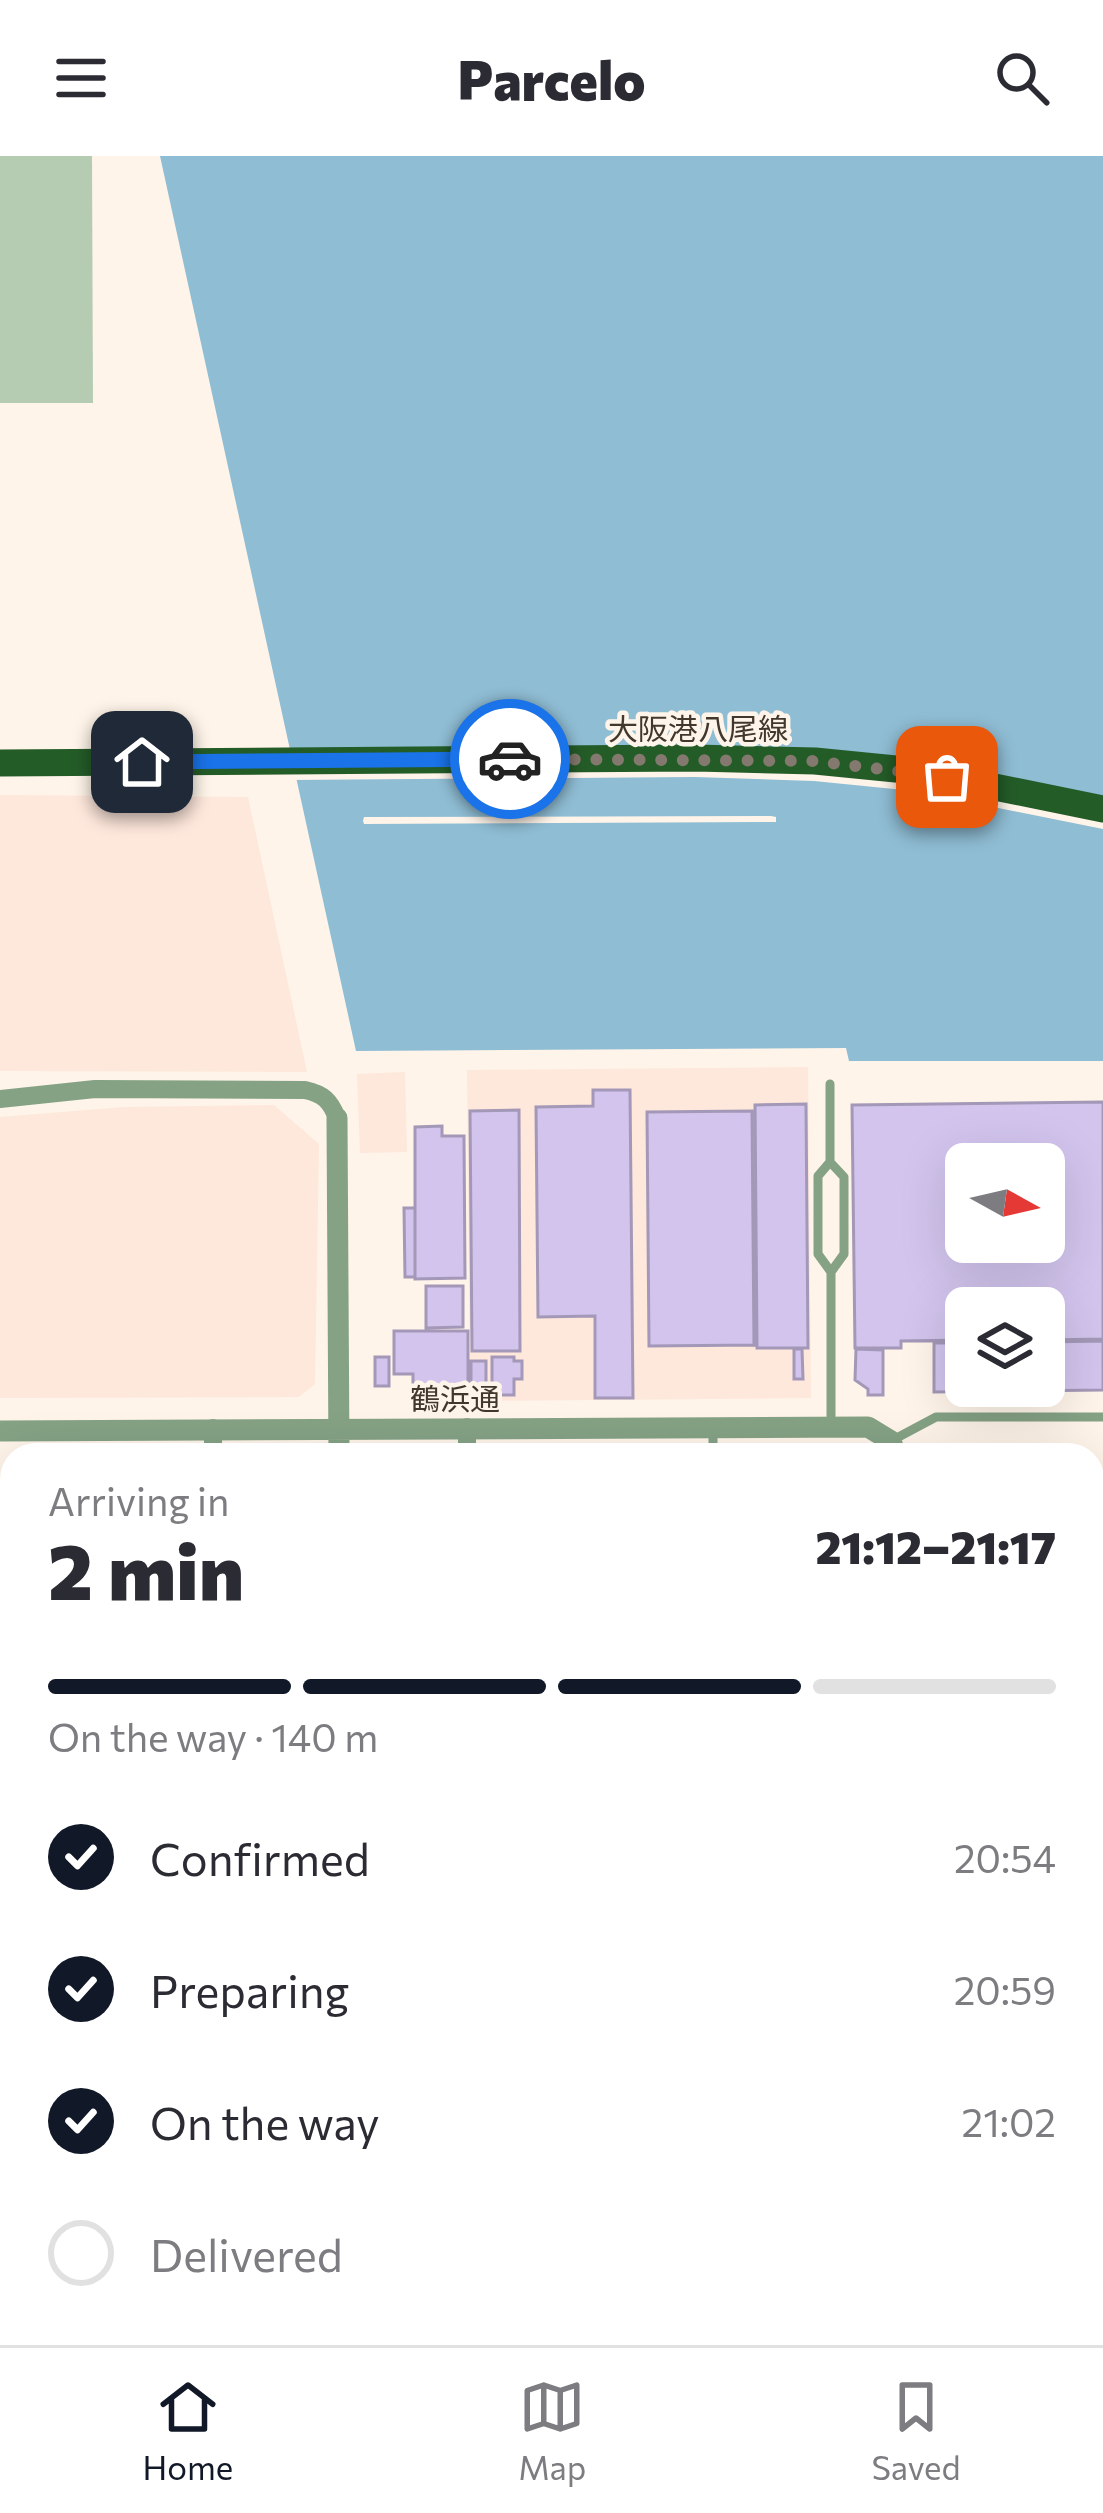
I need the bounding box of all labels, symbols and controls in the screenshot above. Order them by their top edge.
icon: menu [48,45,114,111]
text: Parcelo [457,45,646,111]
icon: search [989,45,1055,111]
courier [450,699,570,819]
street label: 大阪港八尾線 [608,709,788,746]
pin [91,711,193,813]
icon: car [477,726,543,792]
pin [896,726,998,828]
icon: home [109,729,175,795]
icon: bag [914,744,980,810]
north arrow [945,1143,1065,1263]
map controls [945,1143,1065,1407]
button: layers [945,1287,1065,1407]
street label: 鶴浜通 [410,1379,500,1416]
text: Arriving in [48,1476,229,1524]
text: 21:12–21:17 [815,1518,1056,1573]
text: 2 min [48,1521,244,1616]
text: On the way · 140 m [48,1712,378,1760]
icon: check [48,1824,114,1890]
text: Confirmed [150,1830,370,1885]
text: 20:54 [954,1833,1056,1881]
icon: check [48,1956,114,2022]
text: Preparing [150,1962,349,2017]
text: 20:59 [954,1965,1056,2013]
icon: check [48,2088,114,2154]
text: On the way [150,2094,380,2149]
text: 21:02 [962,2097,1056,2145]
text: Delivered [150,2226,343,2281]
tab: Home [143,2374,233,2487]
tab: Map [518,2374,586,2487]
tab: Saved [871,2374,960,2487]

